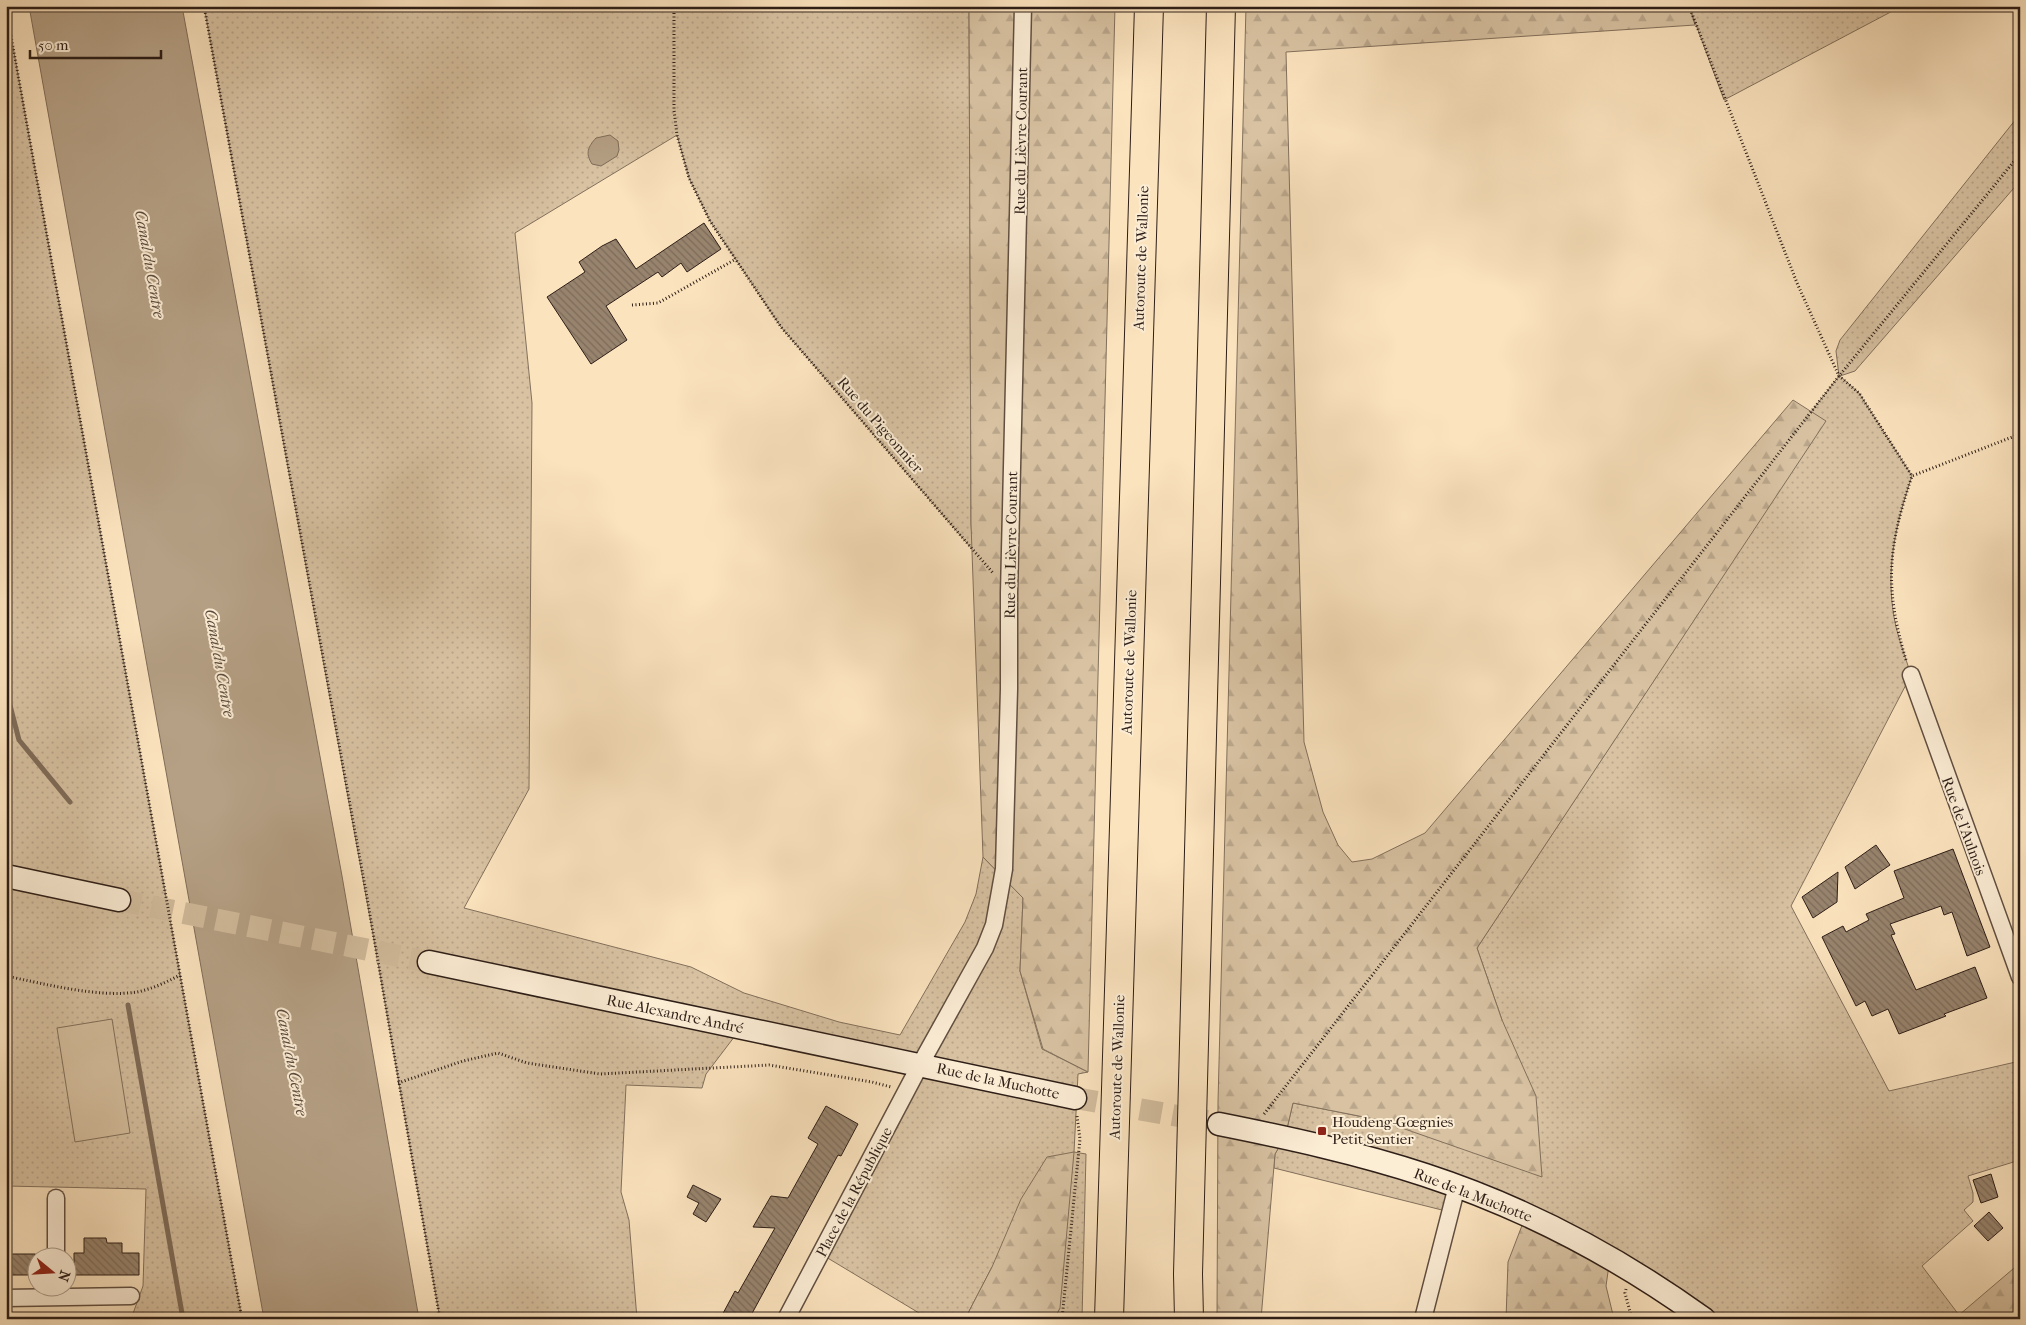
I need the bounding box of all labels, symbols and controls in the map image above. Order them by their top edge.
scale bar [30,28,161,60]
text: 50 m [38,36,69,54]
street label: Rue du Lièvre Courant [1011,66,1031,215]
street label: Autoroute de Wallonie [1129,185,1153,332]
water label: Canal du Centre [131,209,169,320]
street label: Rue du Pigeonnier [833,373,927,477]
street label: Rue du Lièvre Courant [1001,470,1021,619]
street label: Autoroute de Wallonie [1117,589,1141,736]
water label: Canal du Centre [201,608,239,719]
street label: Rue de l'Aulnois [1938,774,1990,878]
street label: Rue Alexandre André [605,991,746,1037]
street label: Autoroute de Wallonie [1105,994,1129,1141]
water label: Canal du Centre [272,1007,312,1118]
street label: Rue de la Muchotte [935,1059,1062,1103]
place label: Houdeng-Gœgnies Petit Sentier [1332,1113,1454,1148]
street label: Place de la République [812,1123,896,1260]
marker: Houdeng-Gœgnies Petit Sentier [1316,1125,1328,1137]
street label: Rue de la Muchotte [1411,1164,1535,1226]
north arrow [28,1248,78,1298]
text: N [54,1268,74,1284]

